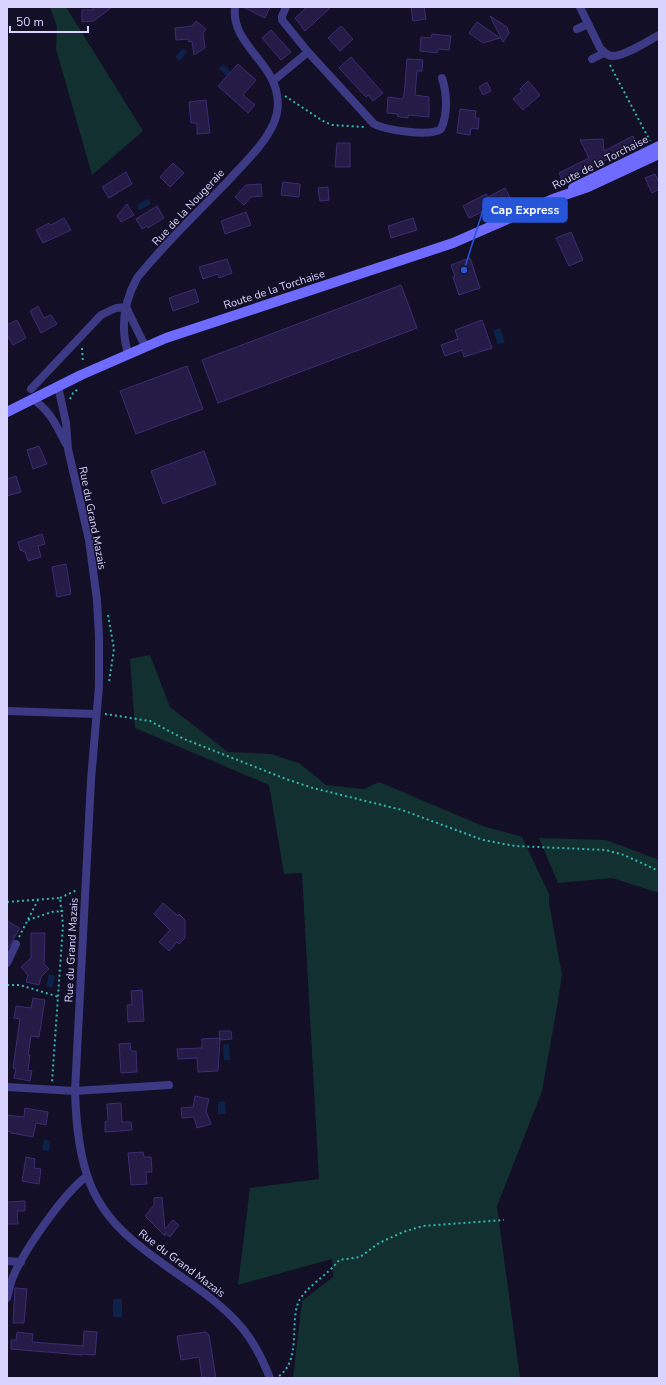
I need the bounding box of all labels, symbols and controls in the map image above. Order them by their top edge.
scale bar [10,8,88,34]
text: 50 m [16,14,44,30]
street label: Route de la Torchaise [550,132,651,193]
street label: Rue de la Nougeraie [149,166,228,249]
callout: Cap Express [483,198,567,222]
text: Cap Express [491,202,559,218]
street label: Route de la Torchaise [222,266,327,313]
street label: Rue du Grand Mazais [75,465,110,571]
street label: Rue du Grand Mazais [61,897,82,1003]
street label: Rue du Grand Mazais [135,1226,228,1301]

